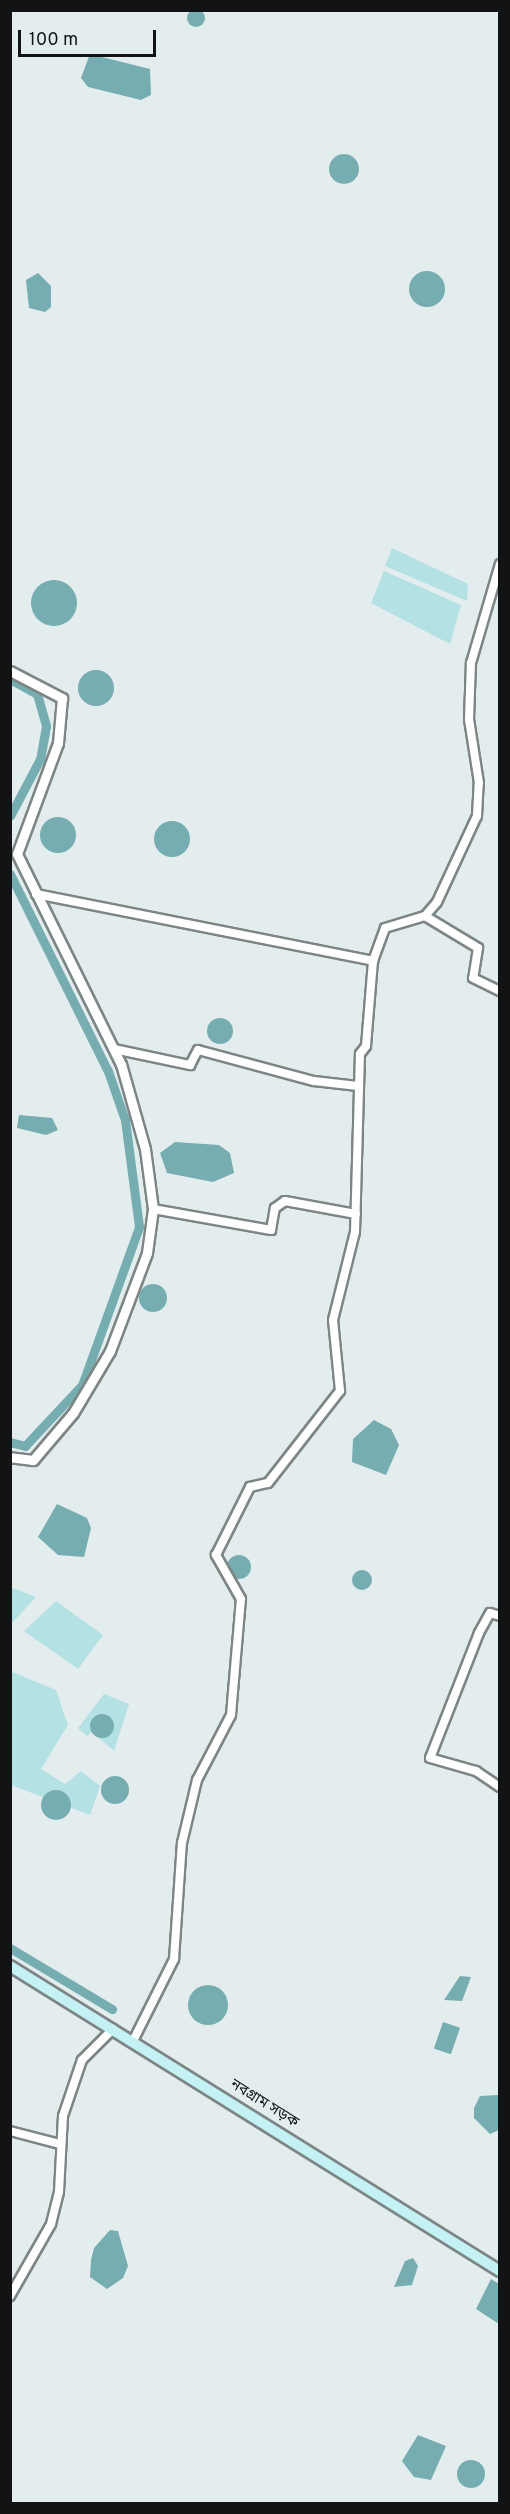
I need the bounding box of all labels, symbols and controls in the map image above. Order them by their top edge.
scale bar [21,18,159,56]
text: 100 m [29,29,78,52]
street label: নবগ্রাম সড়ক [226,2076,302,2132]

